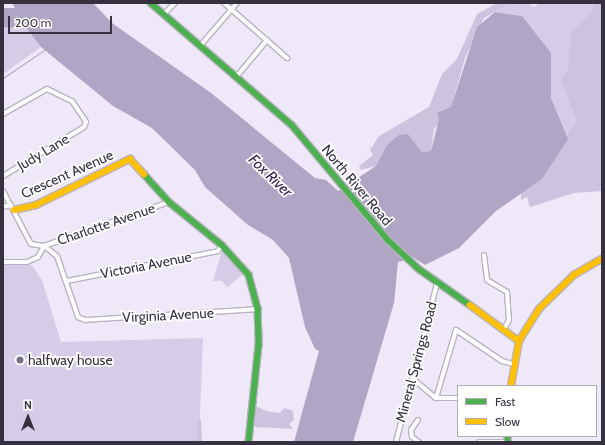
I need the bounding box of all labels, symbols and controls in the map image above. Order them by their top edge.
scale bar [10,8,114,34]
text: 200 m [15,15,51,30]
street label: Judy Lane [14,130,72,174]
street label: North River Road [318,141,396,229]
street label: Crescent Avenue [18,146,116,202]
water label: Fox River [244,151,296,201]
street label: Charlotte Avenue [55,199,157,249]
street label: Victoria Avenue [99,248,193,282]
street label: Mineral Springs Road [392,300,440,424]
street label: Virginia Avenue [122,304,214,326]
place label: halfway house [28,352,113,368]
marker: halfway house [15,355,25,365]
legend [457,385,597,437]
text: Fast [495,394,515,409]
north arrow [8,397,48,437]
text: N [24,398,32,412]
text: Slow [495,414,520,429]

